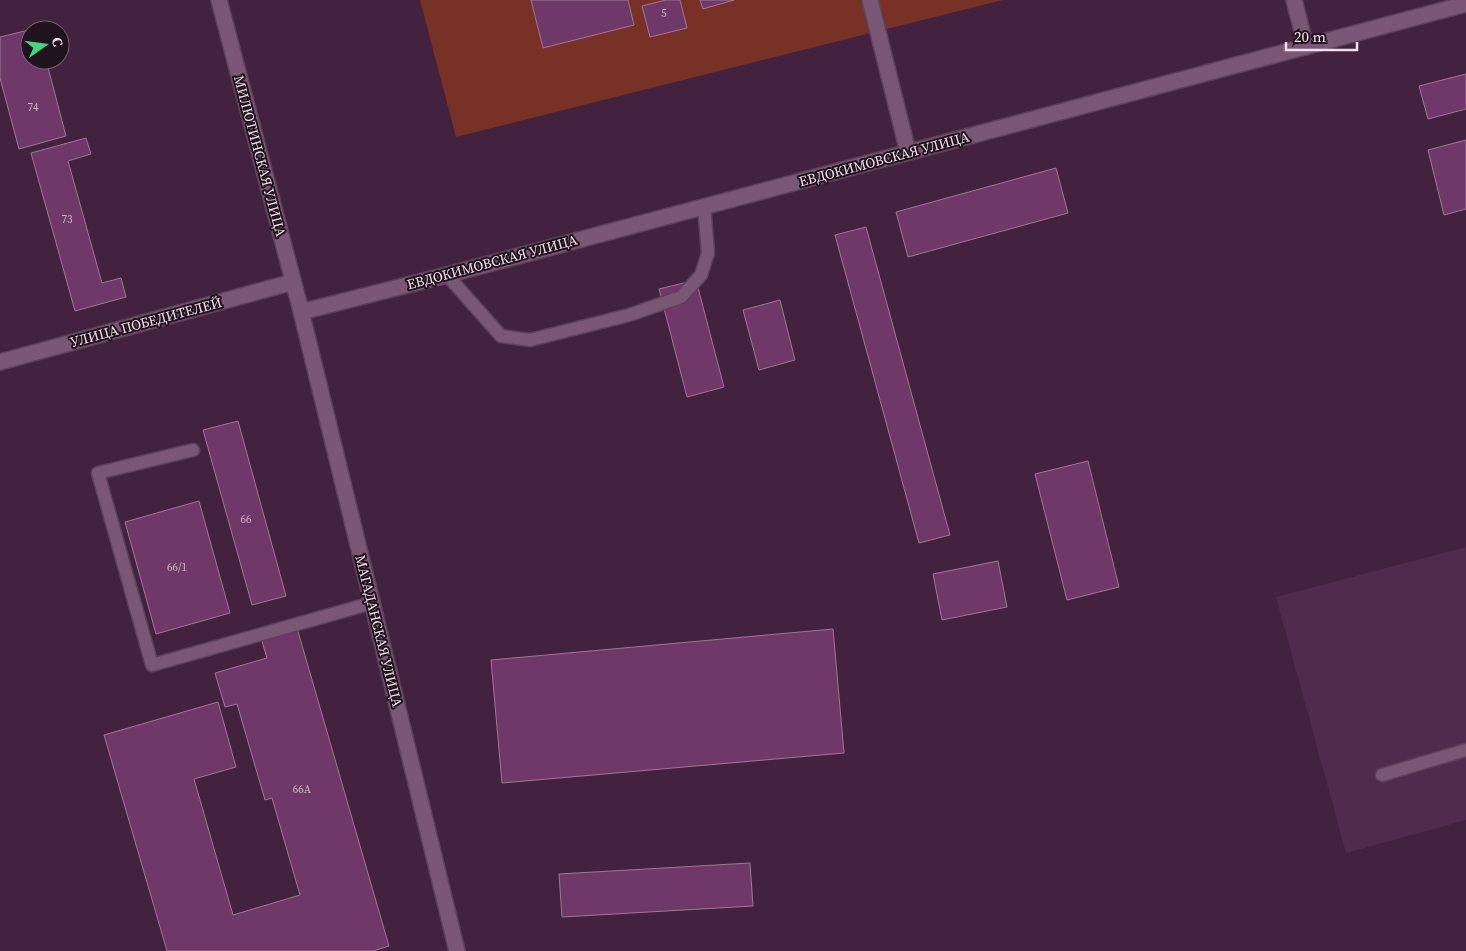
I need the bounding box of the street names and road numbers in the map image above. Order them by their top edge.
street label: МИЛЮТИНСКАЯ УЛИЦА [229,73,291,240]
street label: ЕВДОКИМОВСКАЯ УЛИЦА [797,126,972,191]
street label: ЕВДОКИМОВСКАЯ УЛИЦА [405,229,580,294]
street label: УЛИЦА ПОБЕДИТЕЛЕЙ [68,292,224,352]
street label: МАГАДАНСКАЯ УЛИЦА [350,553,408,710]

